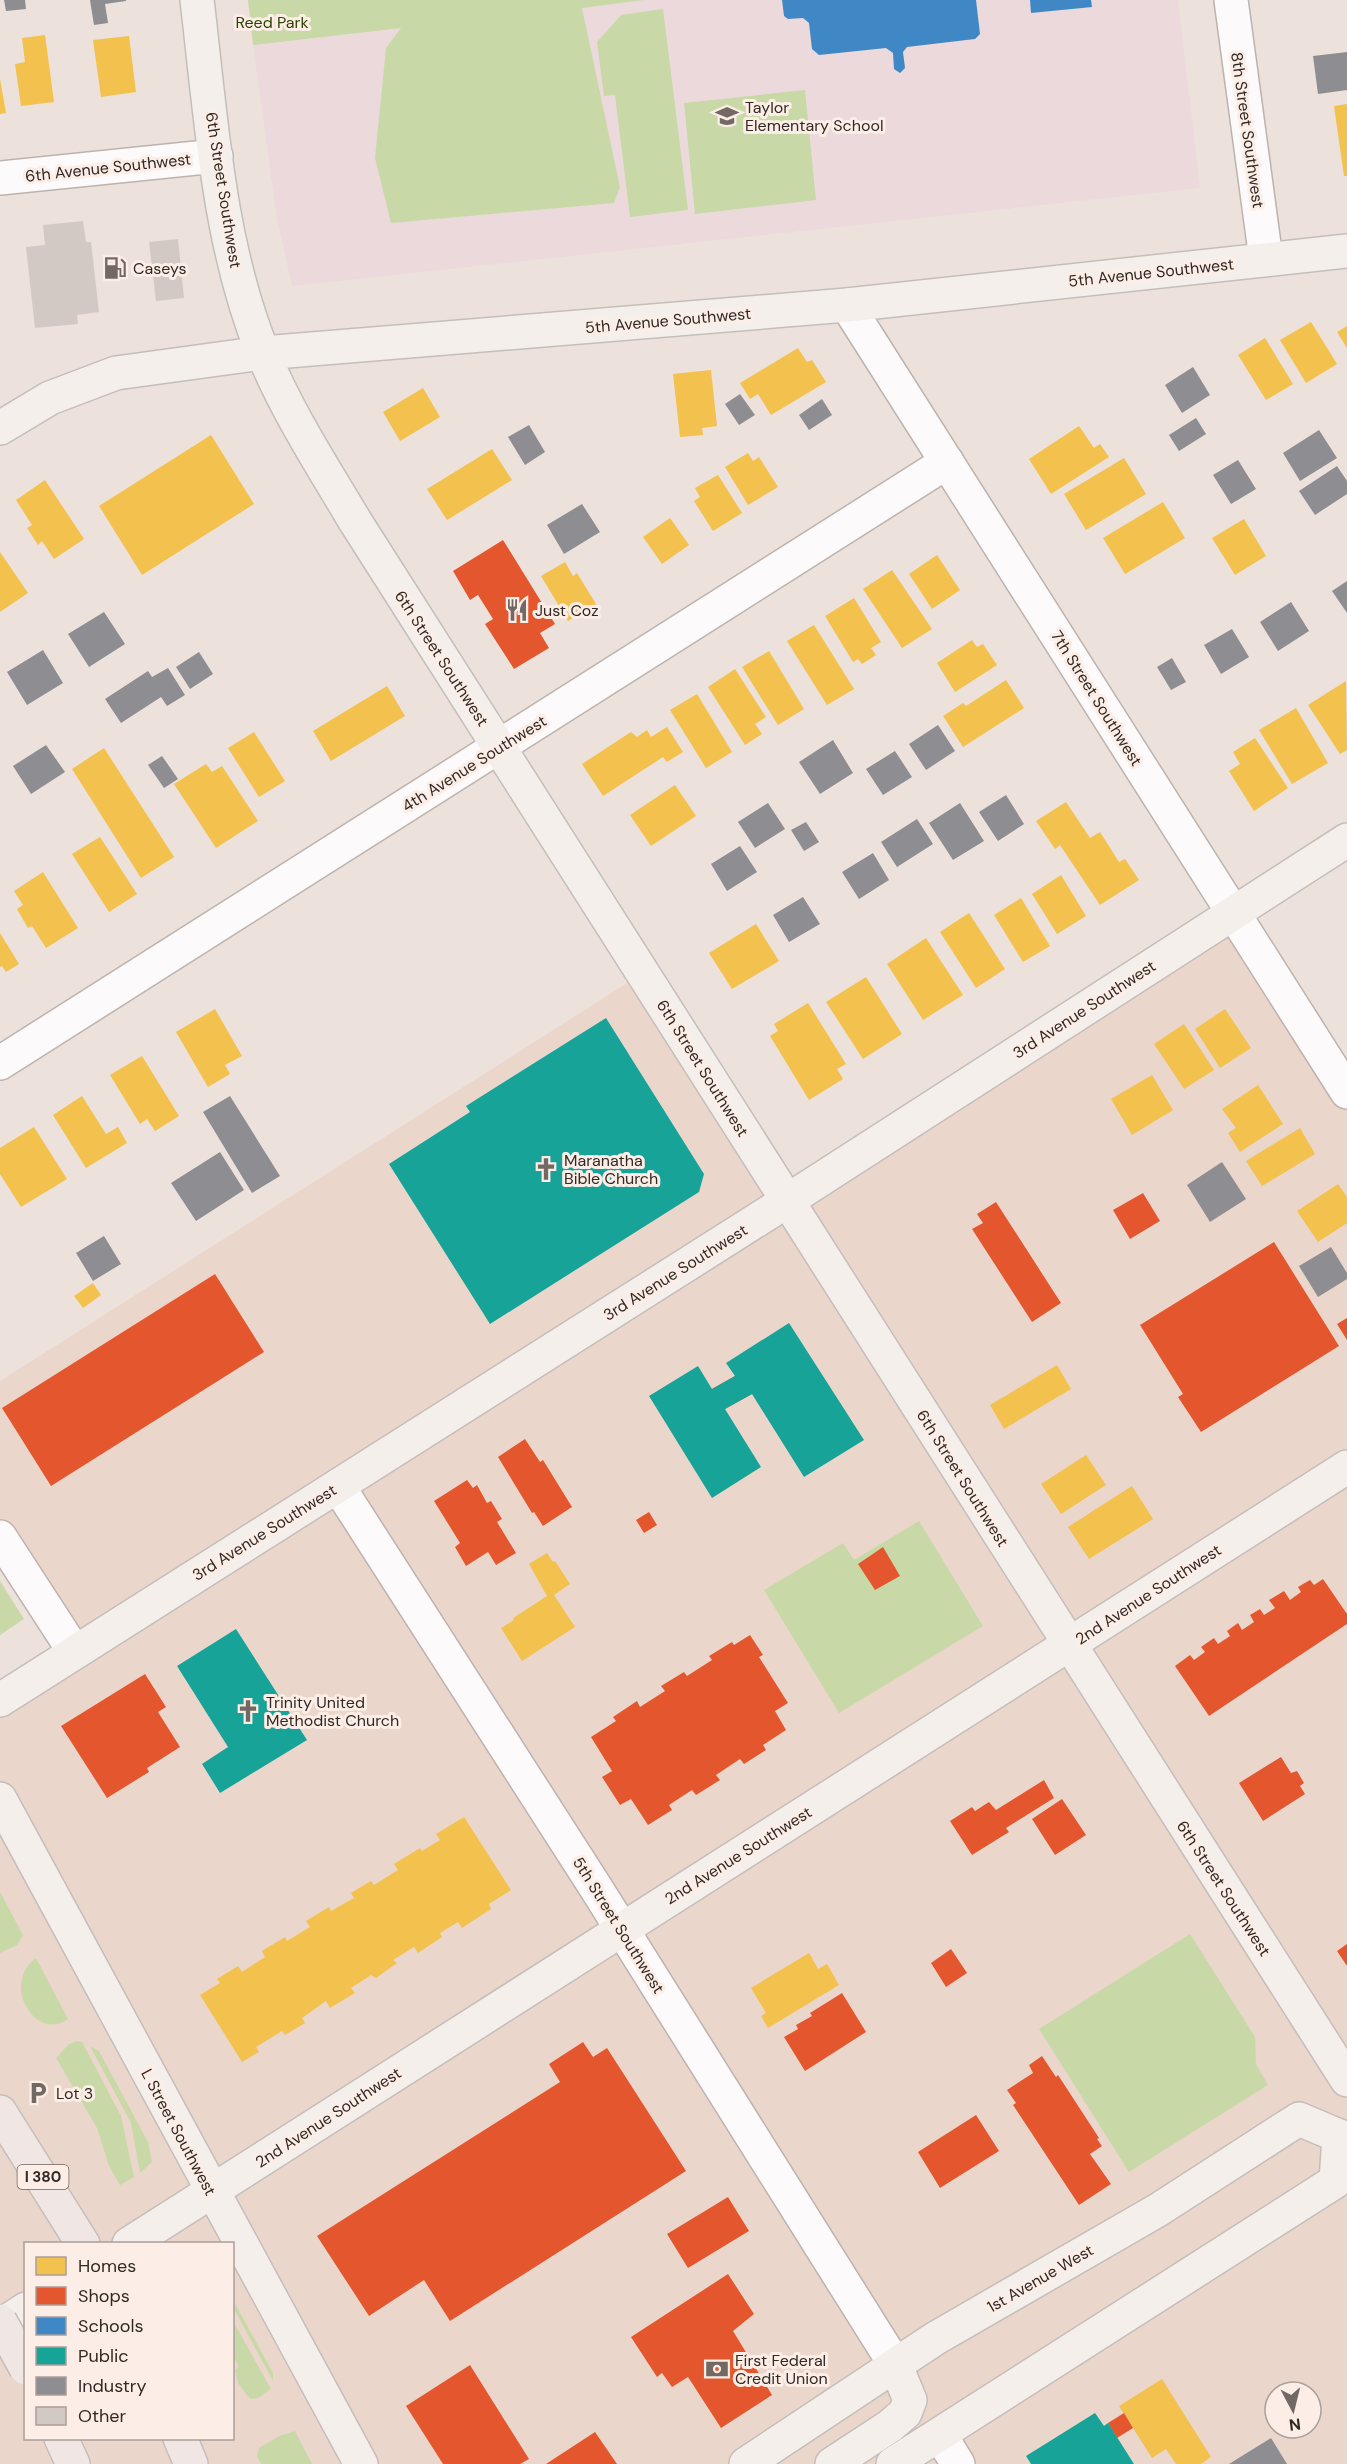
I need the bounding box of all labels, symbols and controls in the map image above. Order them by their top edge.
park label: Reed Park [235,12,309,33]
street label: 8th Street Southwest [1226,51,1269,209]
place label: Taylor Elementary School [745,97,883,136]
school or university icon: Taylor Elementary School [714,103,740,129]
street label: 6th Street Southwest [201,111,246,270]
street label: 6th Avenue Southwest [24,148,192,187]
street label: 5th Avenue Southwest [1067,253,1235,292]
fuel station icon: Caseys [102,255,128,281]
place label: Caseys [133,258,186,279]
street label: 5th Avenue Southwest [584,303,752,338]
street label: 6th Street Southwest [390,586,493,730]
restaurant icon: Just Coz [504,597,530,623]
place label: Just Coz [535,600,599,621]
street label: 7th Street Southwest [1046,626,1147,770]
street label: 4th Avenue Southwest [398,710,550,816]
street label: 3rd Avenue Southwest [1009,955,1160,1064]
street label: 6th Street Southwest [652,996,753,1141]
place label: Maranatha Bible Church [564,1150,658,1189]
church icon: Maranatha Bible Church [533,1156,559,1182]
street label: 3rd Avenue Southwest [599,1219,751,1325]
street label: 6th Street Southwest [912,1406,1013,1551]
street label: 3rd Avenue Southwest [188,1479,340,1585]
street label: 2nd Avenue Southwest [1071,1539,1225,1649]
place label: Trinity United Methodist Church [266,1692,399,1731]
church icon: Trinity United Methodist Church [235,1698,261,1724]
street label: 2nd Avenue Southwest [661,1802,816,1909]
street label: 6th Street Southwest [1172,1816,1275,1960]
street label: 5th Street Southwest [568,1853,669,1998]
street label: 2nd Avenue Southwest [251,2062,405,2172]
street label: L Street Southwest [136,2065,221,2199]
parking icon: Lot 3 [25,2080,51,2106]
place label: Lot 3 [56,2083,93,2104]
road number: I 380 [18,2165,68,2189]
street label: 1st Avenue West [983,2239,1097,2317]
legend [24,2242,234,2440]
text: Homes [78,2254,136,2278]
text: Shops [78,2284,130,2308]
text: Schools [78,2314,143,2338]
text: Public [78,2344,129,2368]
place label: First Federal Credit Union [735,2350,828,2389]
bank icon: First Federal Credit Union [704,2356,730,2382]
text: Industry [78,2374,147,2398]
north arrow [1263,2380,1323,2440]
text: Other [78,2404,127,2428]
text: N [1288,2413,1302,2436]

